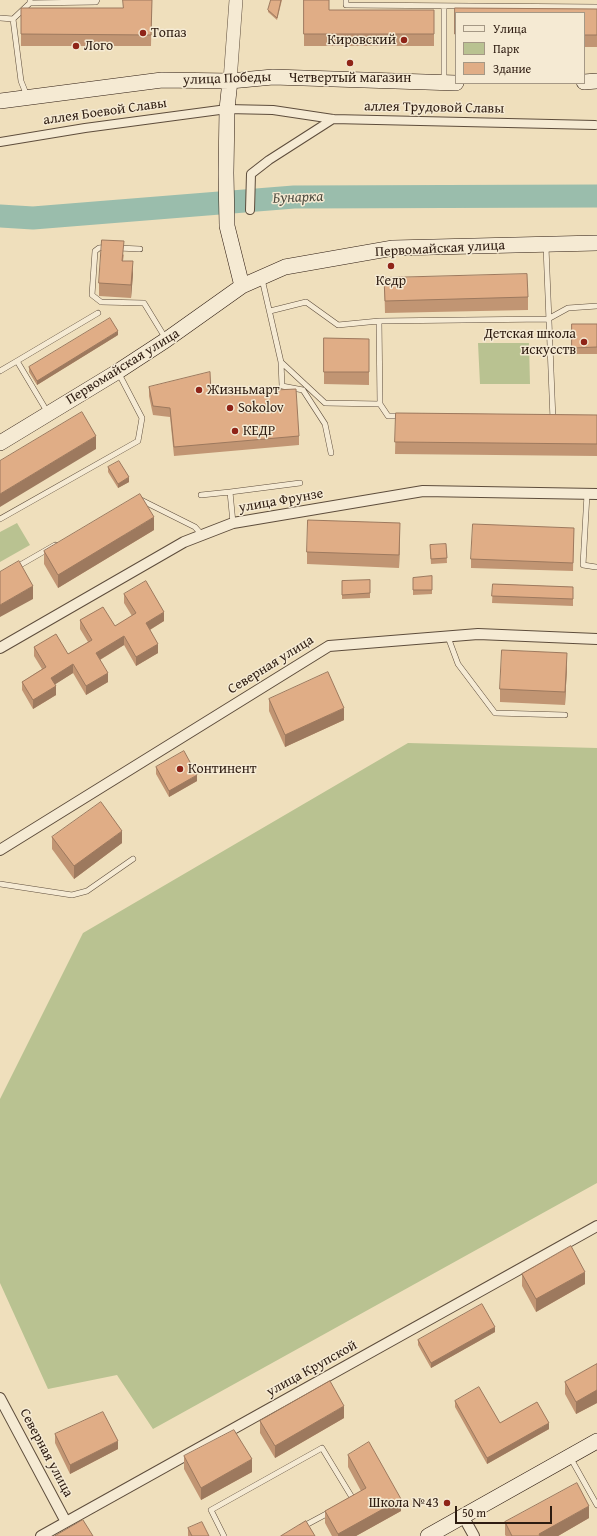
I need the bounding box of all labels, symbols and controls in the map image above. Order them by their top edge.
legend [455,12,585,84]
text: Улица [493,20,527,37]
place label: Топаз [151,25,187,41]
marker: Топаз [138,28,148,38]
place label: Кировский [327,32,396,48]
marker: Кировский [399,35,409,45]
place label: Лого [84,38,113,54]
text: Парк [493,40,519,57]
marker: Лого [71,41,81,51]
marker: Четвертый магазин [345,58,355,68]
text: Здание [493,60,531,77]
street label: улица Победы [183,69,271,89]
place label: Четвертый магазин [289,70,411,86]
street label: аллея Боевой Славы [42,95,168,129]
street label: аллея Трудовой Славы [364,98,504,118]
water label: Бунарка [272,188,324,208]
street label: Первомайская улица [375,237,505,261]
marker: Кедр [386,261,396,271]
place label: Кедр [376,273,406,289]
street label: Первомайская улица [63,325,183,409]
place label: Детская школа искусств [484,326,576,358]
marker: Детская школа искусств [579,337,589,347]
place label: Жизньмарт [207,382,280,398]
marker: Жизньмарт [194,385,204,395]
place label: Sokolov [238,400,284,416]
marker: Sokolov [225,403,235,413]
place label: КЕДР [243,423,275,439]
marker: КЕДР [230,426,240,436]
street label: улица Фрунзе [237,485,325,517]
street label: Северная улица [225,632,317,698]
place label: Континент [188,761,257,777]
marker: Континент [175,764,185,774]
street label: улица Крупской [264,1337,360,1401]
street label: Северная улица [16,1406,76,1500]
place label: Школа №43 [369,1495,439,1511]
marker: Школа №43 [442,1498,452,1508]
scale bar [457,1498,554,1524]
text: 50 m [462,1504,486,1521]

